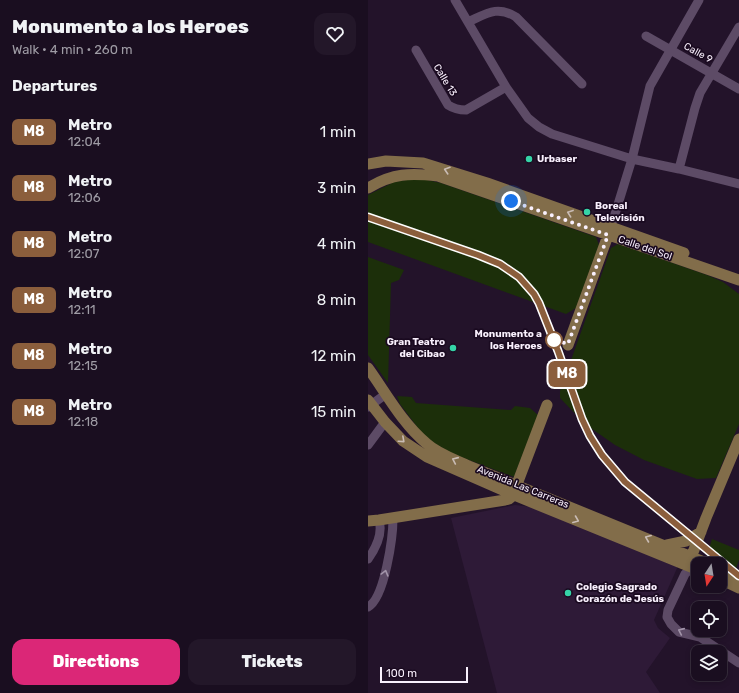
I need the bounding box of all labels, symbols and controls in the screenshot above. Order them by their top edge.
button: heart [314,13,356,55]
text: Monumento a los Heroes [12,15,249,38]
street label: Calle 9 [682,40,715,66]
text: Walk · 4 min · 260 m [12,42,133,57]
street label: Calle 13 [431,62,459,98]
text: Departures [12,77,97,95]
text: Metro [68,116,112,134]
text: M8 [23,123,45,140]
text: 1 min [320,123,356,141]
text: 12:04 [68,134,101,149]
place label: Urbaser [537,153,577,165]
marker: Urbaser [524,154,534,164]
one-way arrow [444,166,451,175]
text: Metro [68,172,112,190]
text: M8 [23,179,45,196]
text: 3 min [317,179,356,197]
text: 12:06 [68,190,101,205]
your location [501,191,521,211]
place label: Boreal Televisión [595,200,645,224]
marker: Boreal Televisión [582,207,592,217]
one-way arrow [567,209,574,218]
text: Metro [68,228,112,246]
street label: Calle del Sol [617,233,673,263]
text: M8 [23,235,45,252]
text: 4 min [317,235,356,253]
text: 12:07 [68,246,99,261]
text: Metro [68,284,112,302]
text: M8 [23,291,45,308]
text: 8 min [317,291,356,309]
text: 12:11 [68,302,96,317]
place label: Monumento a los Heroes [474,328,542,352]
marker: Monumento a los Heroes [545,331,563,349]
place label: Gran Teatro del Cibao [387,336,445,360]
text: Metro [68,340,112,358]
marker: Gran Teatro del Cibao [448,343,458,353]
text: M8 [23,347,45,364]
text: 12 min [311,347,356,365]
text: 12:15 [68,358,98,373]
line badge: M8 [549,361,585,387]
text: M8 [556,365,578,382]
text: Metro [68,396,112,414]
text: M8 [23,403,45,420]
text: 15 min [311,403,356,421]
text: 12:18 [68,414,98,429]
one-way arrow [398,435,405,442]
one-way arrow [451,456,458,464]
street label: Avenida Las Carreras [475,463,571,511]
one-way arrow [572,515,579,523]
one-way arrow [645,535,652,543]
north arrow [691,557,727,593]
map controls [691,557,727,681]
one-way arrow [380,570,388,576]
place label: Colegio Sagrado Corazón de Jesús [576,581,665,605]
marker: Colegio Sagrado Corazón de Jesús [563,588,573,598]
button: locate [691,601,727,637]
one-way arrow [678,628,685,636]
button: Directions [12,639,180,685]
button: Tickets [188,639,356,685]
button: layers [691,645,727,681]
scale bar [380,665,468,684]
text: 100 m [386,667,417,680]

